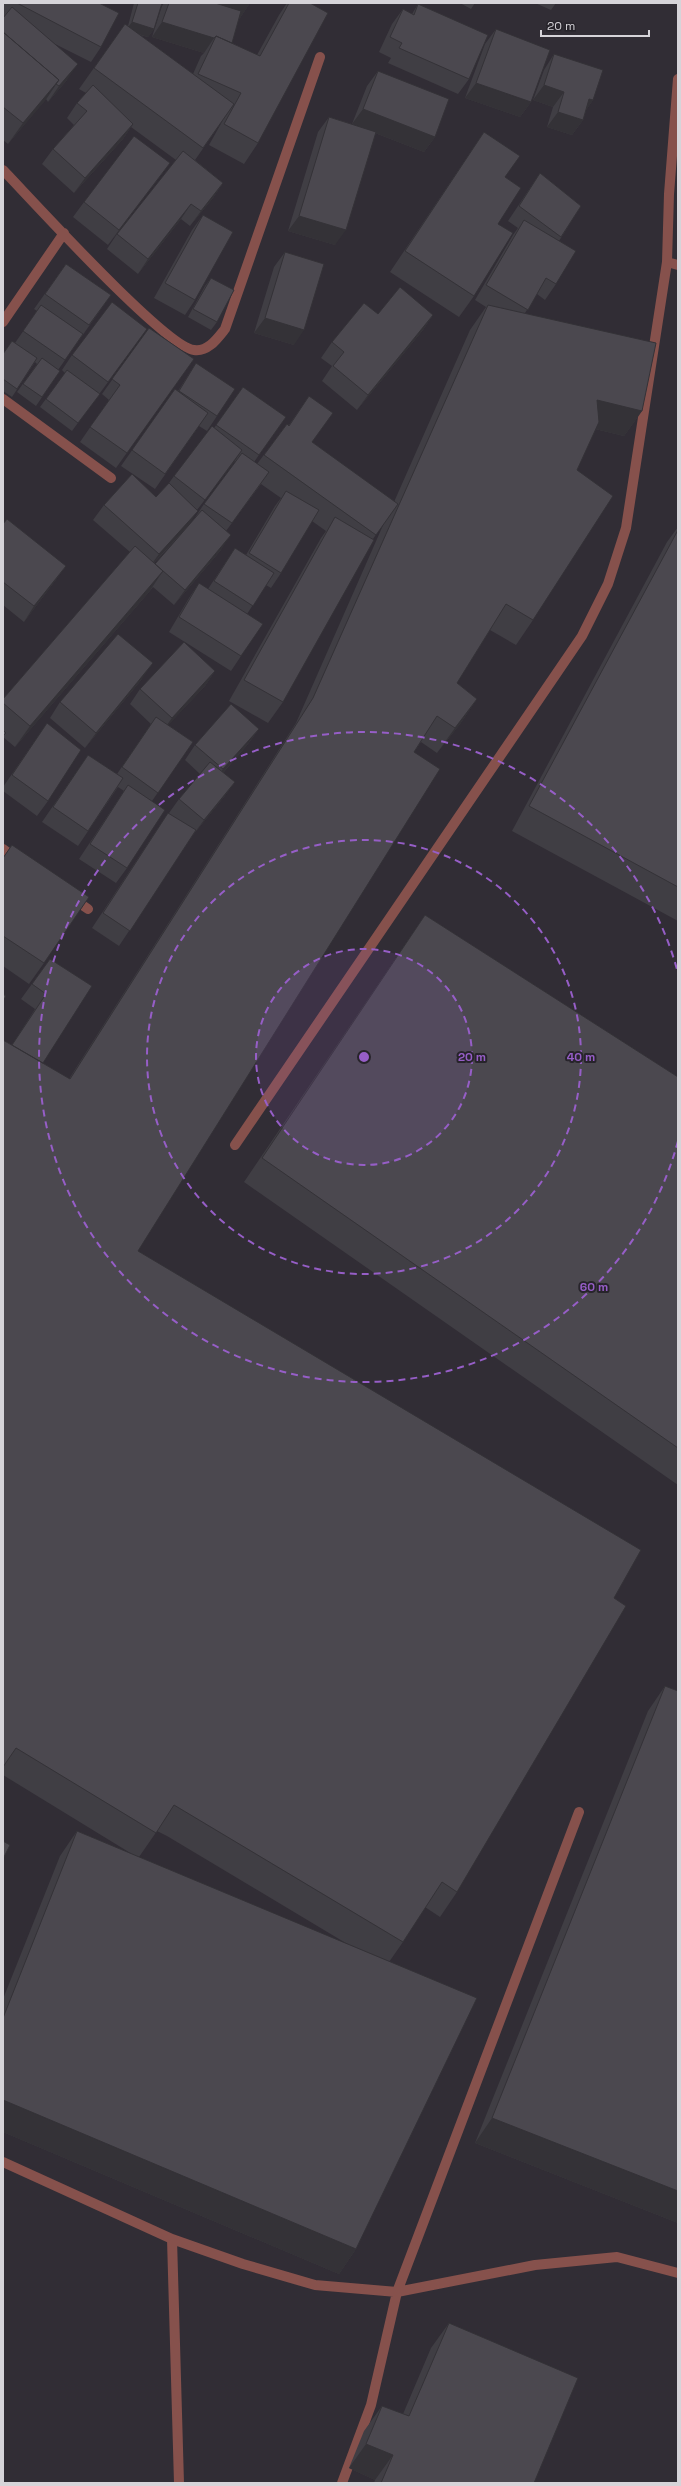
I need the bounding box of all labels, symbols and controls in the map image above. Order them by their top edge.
scale bar [541,12,649,38]
text: 20 m [547,18,575,34]
text: 20 m [458,1049,486,1065]
text: 40 m [567,1049,595,1065]
centre of rings [357,1050,371,1064]
text: 60 m [580,1279,608,1295]

